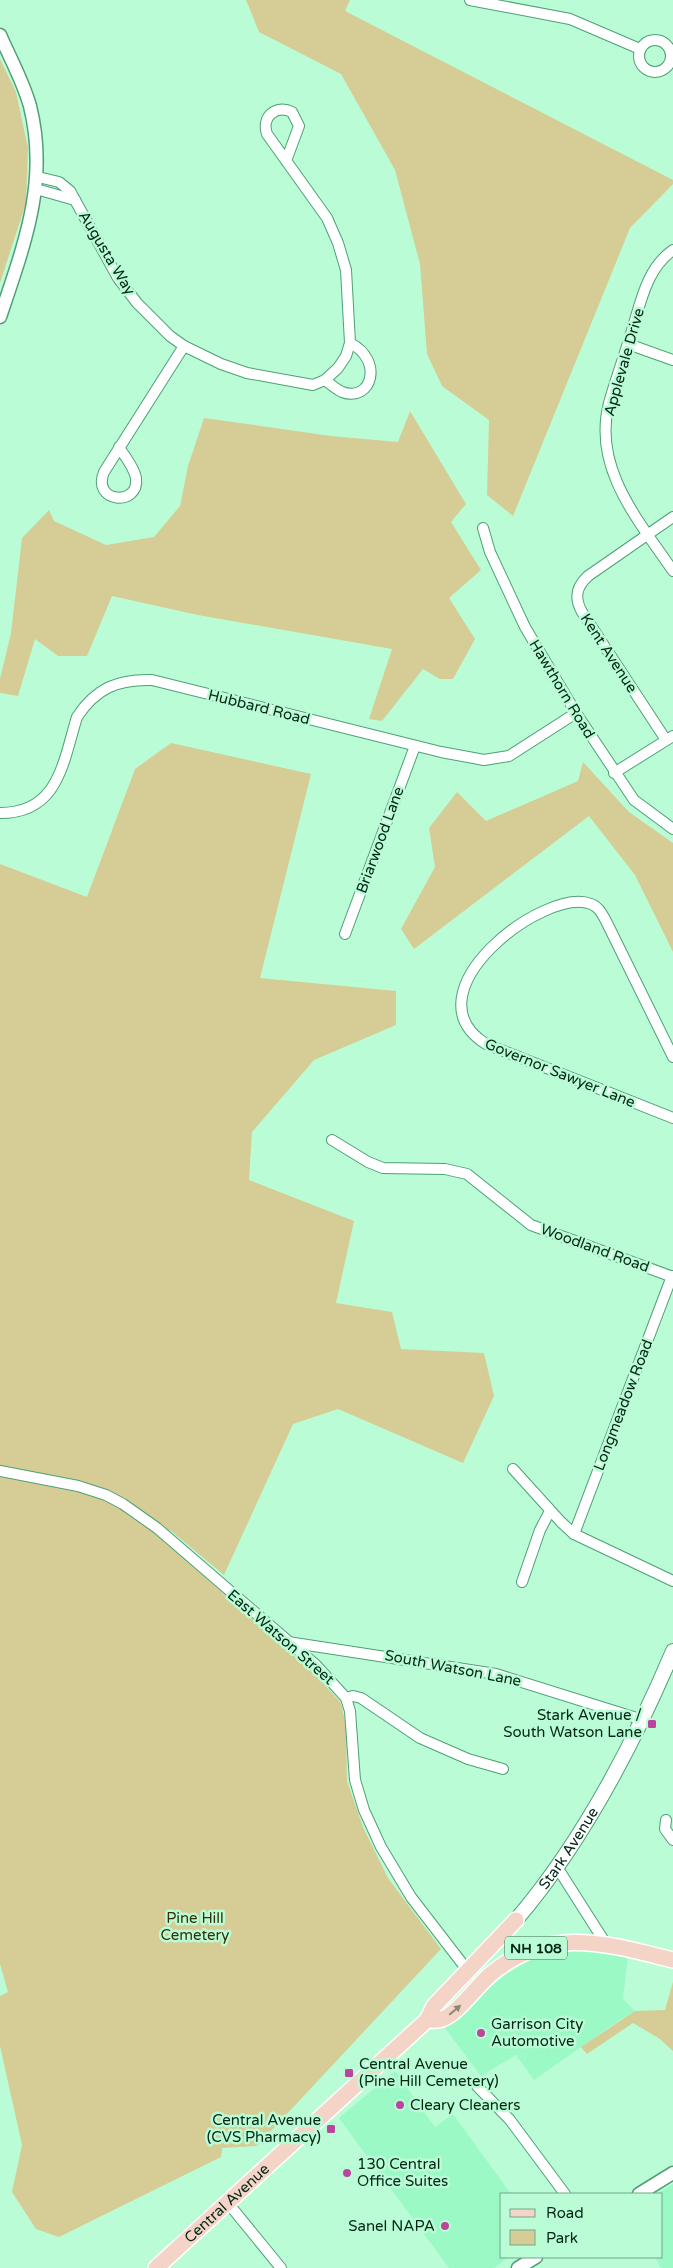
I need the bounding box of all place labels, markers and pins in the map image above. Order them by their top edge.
place label: Stark Avenue / South Watson Lane [503,1706,642,1741]
marker: Stark Avenue / South Watson Lane [646,1718,658,1730]
place label: Garrison City Automotive [491,2015,583,2050]
marker: Garrison City Automotive [475,2027,487,2039]
place label: Central Avenue (Pine Hill Cemetery) [359,2055,499,2090]
marker: Central Avenue (Pine Hill Cemetery) [343,2067,355,2079]
place label: Cleary Cleaners [410,2096,520,2114]
marker: Cleary Cleaners [394,2099,406,2111]
place label: Central Avenue (CVS Pharmacy) [207,2111,321,2146]
marker: Central Avenue (CVS Pharmacy) [325,2123,337,2135]
place label: 130 Central Office Suites [357,2155,448,2190]
marker: 130 Central Office Suites [341,2167,353,2179]
place label: Sanel NAPA [348,2217,435,2235]
marker: Sanel NAPA [439,2220,451,2232]

